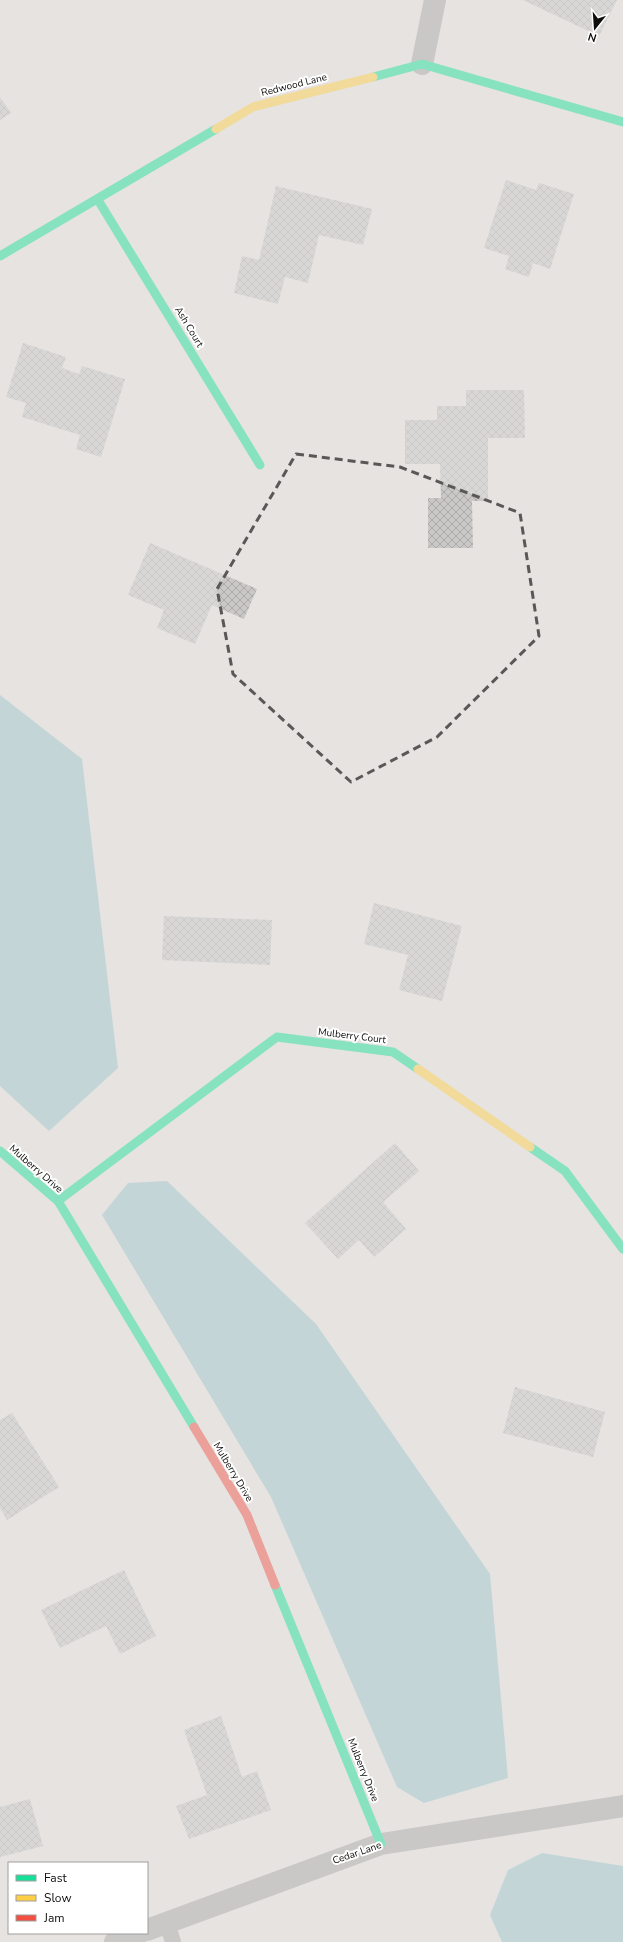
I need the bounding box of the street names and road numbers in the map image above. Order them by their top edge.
street label: Redwood Lane [260,70,328,100]
street label: Ash Court [171,304,207,350]
street label: Mulberry Court [317,1025,387,1047]
street label: Mulberry Drive [6,1142,66,1196]
street label: Mulberry Drive [210,1440,256,1504]
street label: Mulberry Drive [344,1736,382,1804]
street label: Cedar Lane [331,1838,383,1868]

